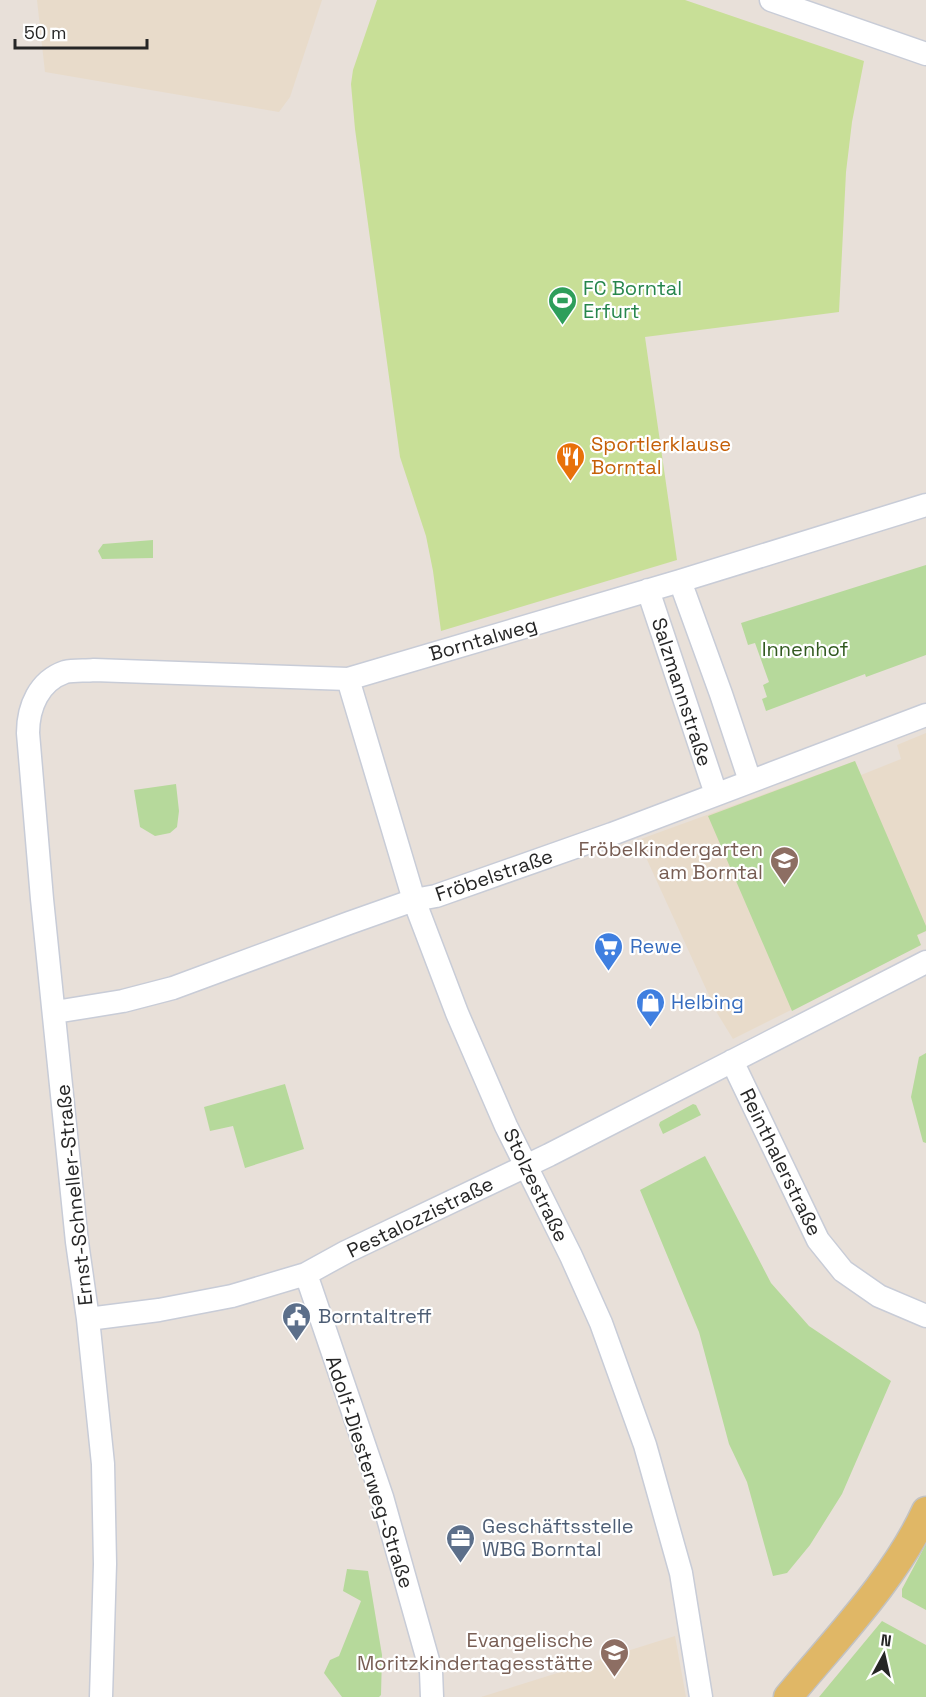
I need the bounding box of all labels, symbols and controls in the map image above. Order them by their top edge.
scale bar [15,12,147,50]
text: 50 m [24,21,66,44]
place label: FC Borntal Erfurt [583,275,682,324]
sports icon: FC Borntal Erfurt [546,284,578,326]
place label: Sportlerklause Borntal [591,431,731,480]
restaurant icon: Sportlerklause Borntal [554,440,586,482]
street label: Borntalweg [426,611,540,667]
street label: Salzmannstraße [646,614,718,770]
park label: Innenhof [762,636,848,662]
place label: Fröbelkindergarten am Borntal [578,836,763,885]
street label: Fröbelstraße [432,843,556,907]
school or university icon: Fröbelkindergarten am Borntal [768,844,800,886]
supermarket icon: Rewe [593,930,625,972]
place label: Rewe [630,933,682,959]
shop icon: Helbing [634,986,666,1028]
place label: Helbing [671,989,744,1015]
street label: Ernst-Schneller-Straße [49,1083,99,1307]
street label: Reinthalerstraße [734,1084,828,1240]
street label: Stolzestraße [497,1124,575,1246]
street label: Pestalozzistraße [343,1170,497,1264]
public building icon: Borntaltreff [281,1300,313,1342]
place label: Borntaltreff [318,1303,432,1329]
street label: Adolf-Diesterweg-Straße [320,1352,420,1592]
place label: Geschäftsstelle WBG Borntal [482,1513,634,1562]
office icon: Geschäftsstelle WBG Borntal [445,1522,477,1564]
north arrow [854,1625,914,1685]
place label: Evangelische Moritzkindertagesstätte [357,1627,593,1676]
text: N [879,1629,893,1652]
school or university icon: Evangelische Moritzkindertagesstätte [598,1636,630,1678]

